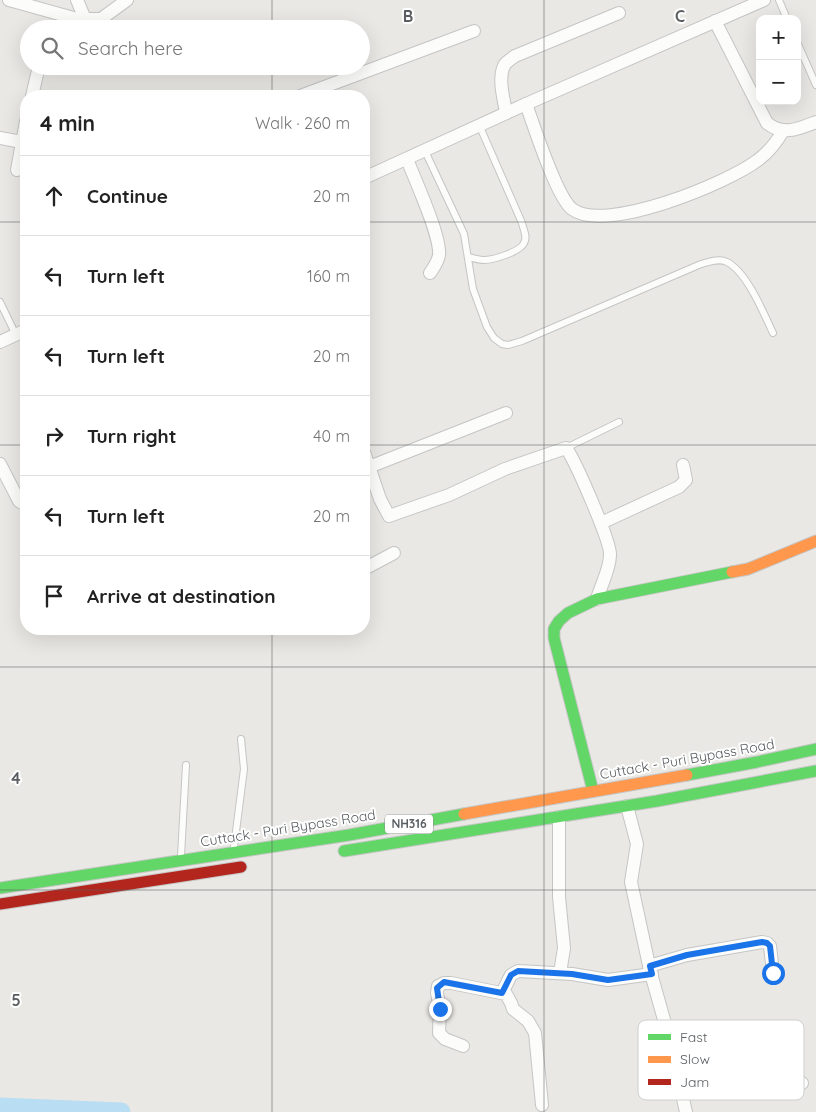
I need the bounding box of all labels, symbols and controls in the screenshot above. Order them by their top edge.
text: B [403,6,413,26]
text: C [675,6,685,26]
map controls [756,15,801,105]
button: + [756,15,801,60]
search box [20,20,370,75]
icon: search [38,34,66,62]
text: Search here [78,36,183,60]
button: − [756,60,801,105]
text: 4 min [40,110,95,136]
text: Walk · 260 m [255,113,350,133]
icon: ahead [40,182,68,210]
text: Continue [87,184,168,208]
text: 20 m [313,186,350,206]
icon: left [40,262,68,290]
text: Turn left [87,264,165,288]
text: 160 m [307,266,350,286]
icon: left [40,342,68,370]
text: Turn left [87,344,165,368]
text: 20 m [313,346,350,366]
icon: right [40,422,68,450]
text: Turn right [87,424,176,448]
text: 40 m [313,426,350,446]
icon: left [40,502,68,530]
text: Turn left [87,504,165,528]
text: 20 m [313,506,350,526]
icon: arrive [40,582,68,610]
text: Arrive at destination [87,584,276,608]
street label: Cuttack - Puri Bypass Road [598,735,776,783]
text: 4 [11,768,21,788]
street label: Cuttack - Puri Bypass Road [199,805,377,851]
road number: NH316 [385,814,433,834]
route start [762,962,785,985]
text: 5 [11,990,21,1010]
route end [429,998,452,1021]
legend [638,1020,804,1100]
text: Fast [680,1028,708,1046]
text: Slow [680,1050,710,1068]
text: Jam [680,1073,709,1091]

